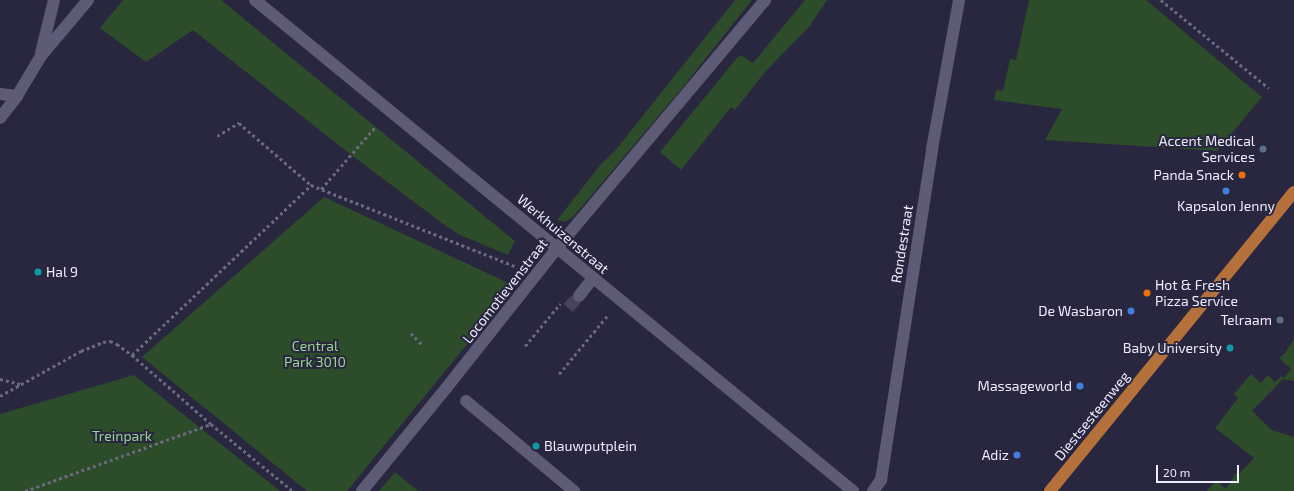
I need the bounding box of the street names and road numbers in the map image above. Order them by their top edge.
street label: Werkhuizenstraat [514,191,612,277]
street label: Rondestraat [888,204,916,284]
street label: Locomotievenstraat [459,235,551,347]
street label: Diestsesteenweg [1051,368,1133,464]

